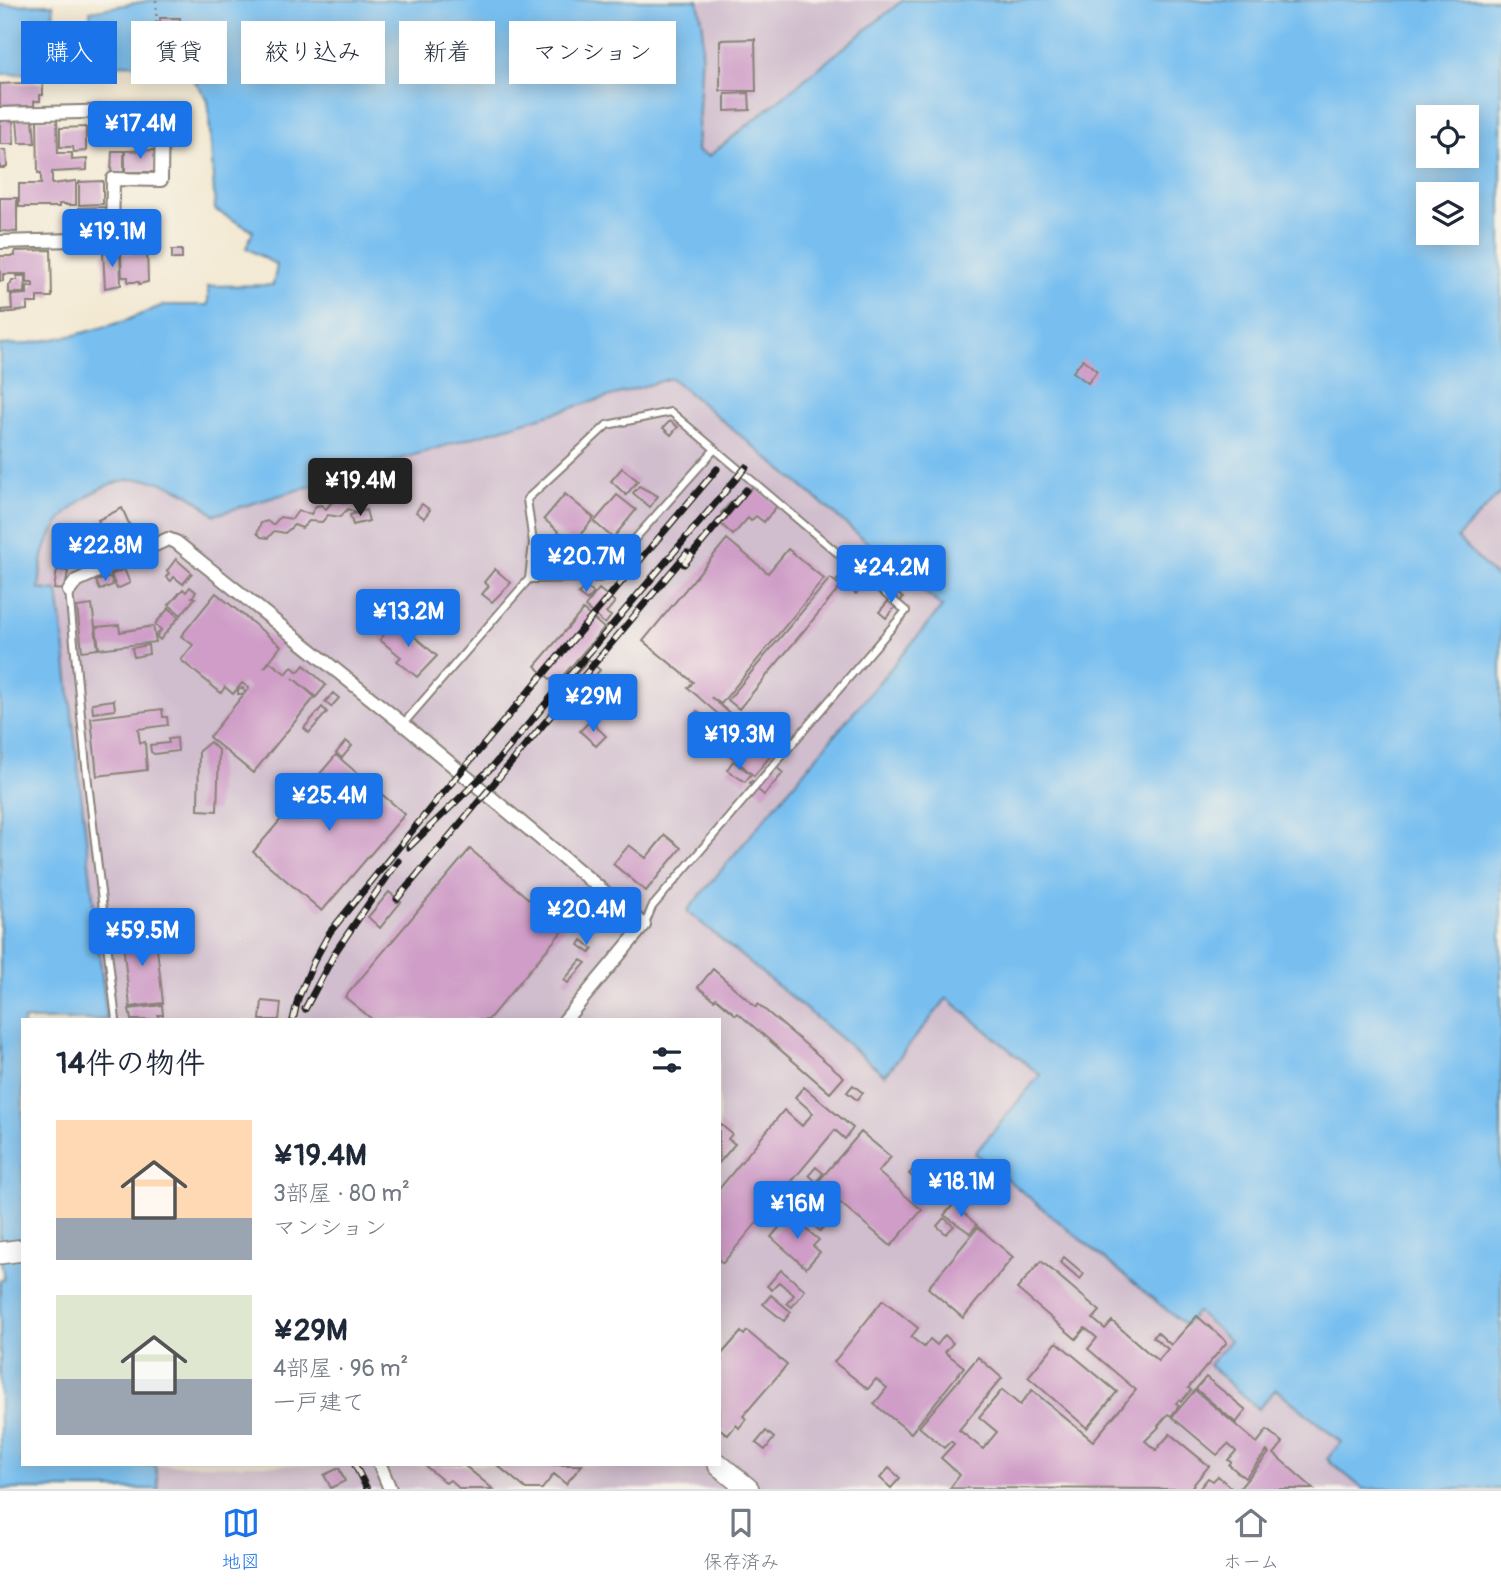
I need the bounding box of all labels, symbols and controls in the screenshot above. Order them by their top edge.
chip: 購入 [21,21,117,84]
chip: 賃貸 [131,21,227,84]
chip: 絞り込み [241,21,385,84]
chip: 新着 [399,21,495,84]
chip: マンション [509,21,676,84]
pin: ¥17.4M [83,102,197,161]
map controls [1416,105,1479,245]
button: locate [1416,105,1479,168]
text: ¥17.4M [104,109,176,138]
button: layers [1416,182,1479,245]
pin: ¥19.1M [55,210,169,269]
text: ¥19.1M [78,217,146,246]
pin: ¥19.4M [303,458,417,518]
text: ¥19.4M [324,466,396,495]
pin: ¥22.8M [48,524,162,583]
text: ¥22.8M [68,531,142,560]
pin: ¥20.7M [529,534,643,594]
text: ¥20.7M [547,542,625,571]
pin: ¥24.2M [834,546,948,605]
text: ¥24.2M [853,553,929,582]
pin: ¥13.2M [351,590,465,649]
text: ¥13.2M [372,597,444,626]
pin: ¥29M [552,674,634,734]
text: ¥29M [564,682,622,711]
pin: ¥19.3M [682,712,796,772]
text: ¥19.3M [703,720,775,749]
pin: ¥25.4M [272,774,386,833]
text: ¥25.4M [291,781,367,810]
pin: ¥20.4M [529,888,643,947]
text: ¥20.4M [546,895,626,924]
pin: ¥59.5M [85,908,199,968]
text: ¥59.5M [105,916,179,945]
icon: filters [648,1041,686,1079]
text: 14件の物件 [56,1045,205,1082]
text: ¥19.4M [273,1137,367,1174]
icon: home [112,1148,196,1232]
pin: ¥18.1M [904,1160,1018,1219]
text: ¥18.1M [927,1167,995,1196]
text: 3部屋 · 80 m² [273,1179,410,1208]
pin: ¥16M [756,1182,838,1241]
text: ¥16M [770,1189,824,1218]
text: マンション [273,1213,387,1242]
text: ¥29M [273,1312,348,1349]
icon: home [112,1323,196,1407]
text: 4部屋 · 96 m² [273,1354,408,1383]
text: 一戸建て [273,1388,365,1417]
tab: 地図 [222,1504,260,1574]
tab: 保存済み [703,1504,779,1574]
tab: ホーム [1223,1504,1279,1574]

